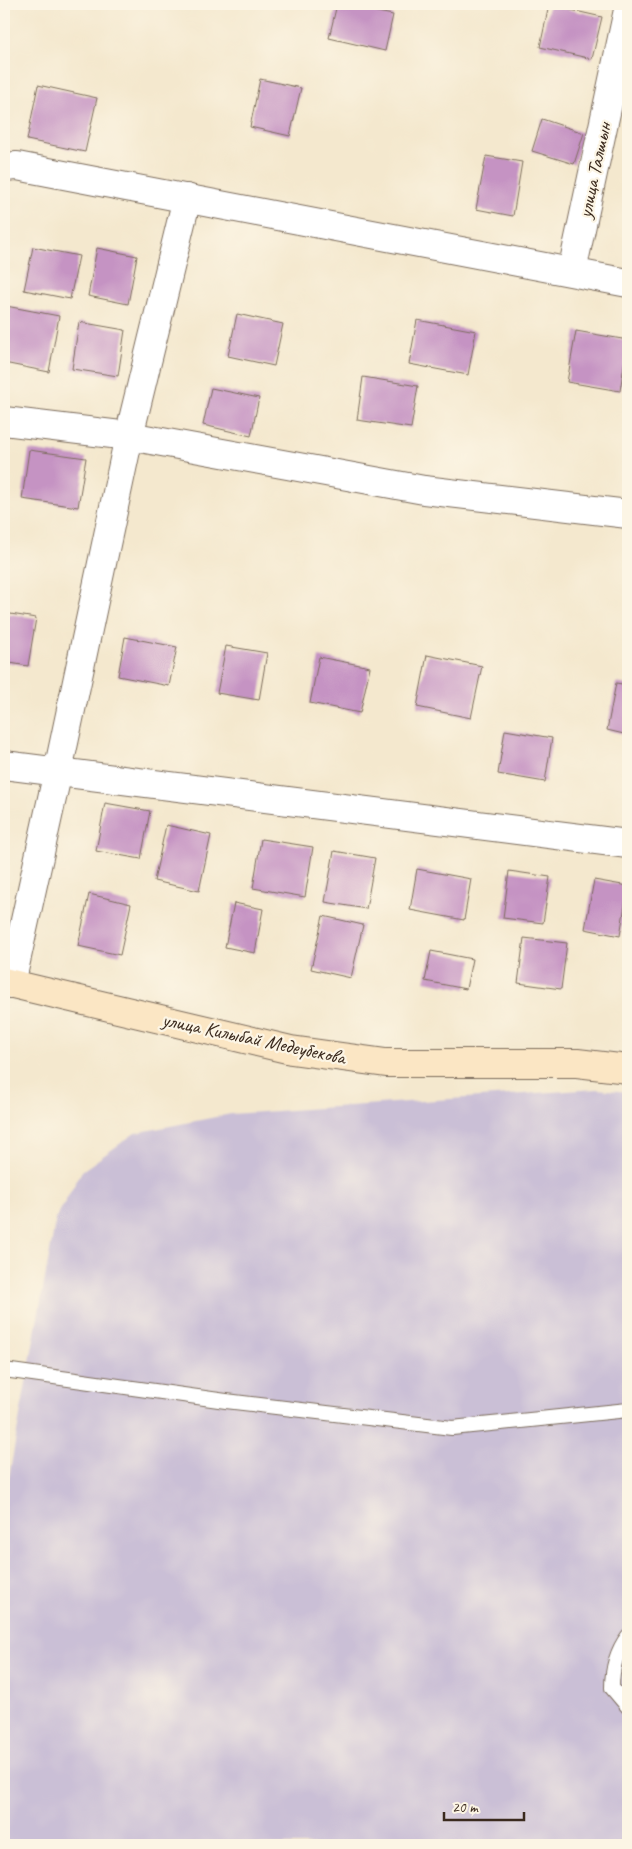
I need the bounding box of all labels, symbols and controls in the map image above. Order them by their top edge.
street label: улица Талшын [572,118,617,221]
street label: улица Килыбай Медеубекова [159,1007,349,1070]
scale bar [444,1789,524,1821]
text: 20 m [452,1798,479,1817]

